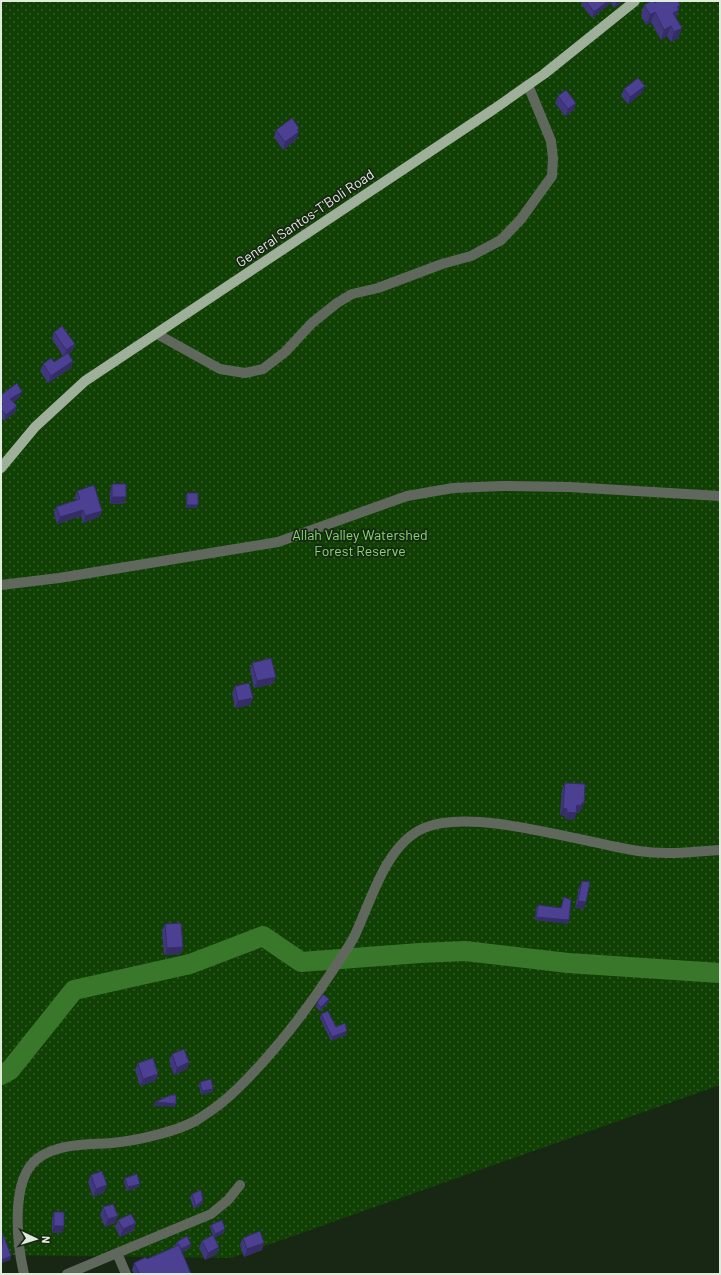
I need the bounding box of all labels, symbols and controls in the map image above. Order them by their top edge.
street label: General Santos-T'Boli Road [232,165,377,270]
park label: Allah Valley Watershed Forest Reserve [292,526,428,559]
north arrow [16,1219,56,1259]
text: N [40,1236,53,1244]

